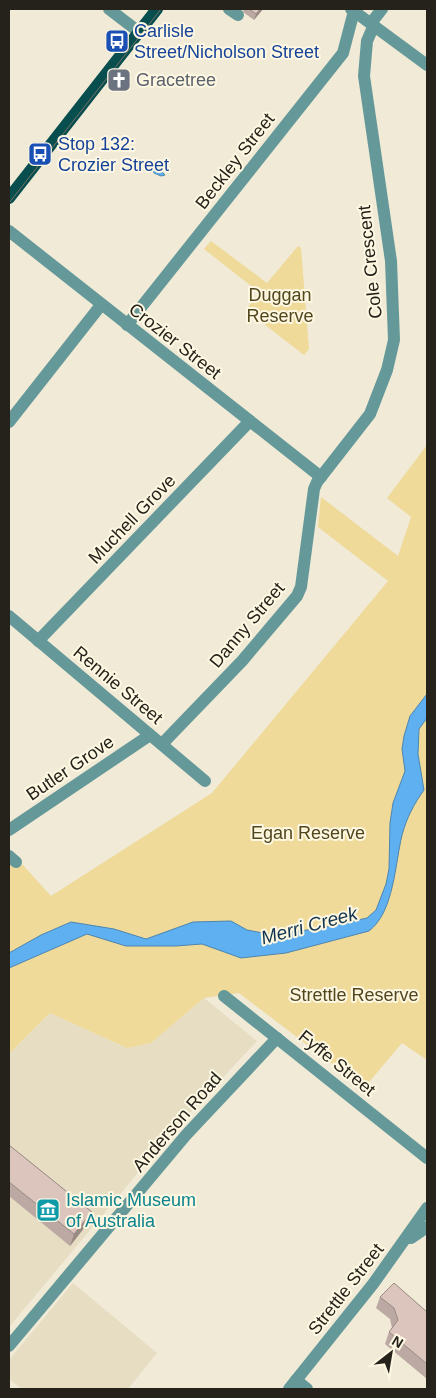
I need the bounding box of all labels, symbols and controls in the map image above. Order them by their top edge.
place label: Carlisle Street/Nicholson Street [134,21,319,62]
bus stop icon: Carlisle Street/Nicholson Street [104,28,130,54]
church icon: Gracetree [106,67,132,93]
place label: Gracetree [136,70,216,90]
street label: Beckley Street [191,109,279,213]
place label: Stop 132: Crozier Street [58,134,169,175]
bus stop icon: Stop 132: Crozier Street [27,141,53,167]
street label: Cole Crescent [354,204,386,320]
park label: Duggan Reserve [246,285,314,326]
street label: Crozier Street [125,299,225,383]
street label: Muchell Grove [85,470,179,568]
street label: Danny Street [206,578,288,672]
street label: Rennie Street [69,642,167,728]
street label: Butler Grove [23,731,117,805]
park label: Egan Reserve [251,823,365,843]
water label: Merri Creek [258,902,361,948]
park label: Strettle Reserve [289,985,419,1005]
street label: Fyffe Street [295,1026,379,1100]
street label: Anderson Road [128,1068,226,1176]
place label: Islamic Museum of Australia [66,1190,196,1231]
museum icon: Islamic Museum of Australia [35,1197,61,1223]
street label: Strettle Street [304,1239,388,1339]
north arrow [366,1328,416,1378]
text: N [389,1332,406,1351]

